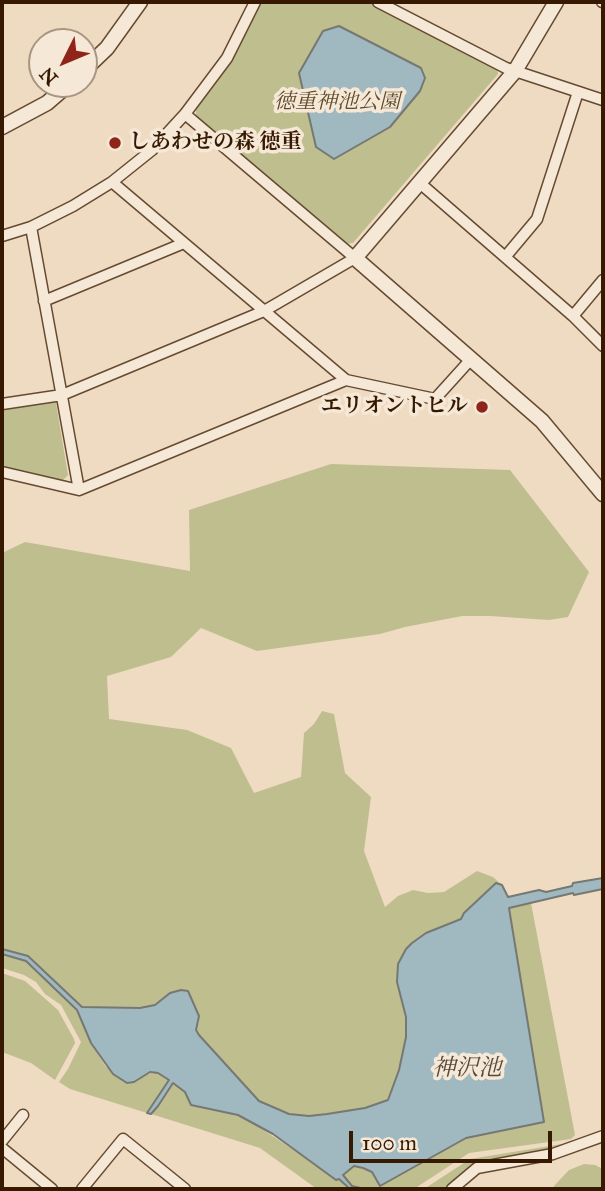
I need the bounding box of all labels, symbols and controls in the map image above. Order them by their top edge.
north arrow [28,28,98,98]
text: N [35,63,63,90]
park label: 徳重神池公園 [274,90,400,116]
place label: しあわせの森 徳重 [129,130,302,156]
marker: しあわせの森 徳重 [107,135,123,151]
place label: エリオントヒル [321,394,468,420]
marker: エリオントヒル [474,399,490,415]
water label: 神沢池 [433,1055,501,1083]
scale bar [353,1118,556,1162]
text: 100 m [362,1130,417,1156]

